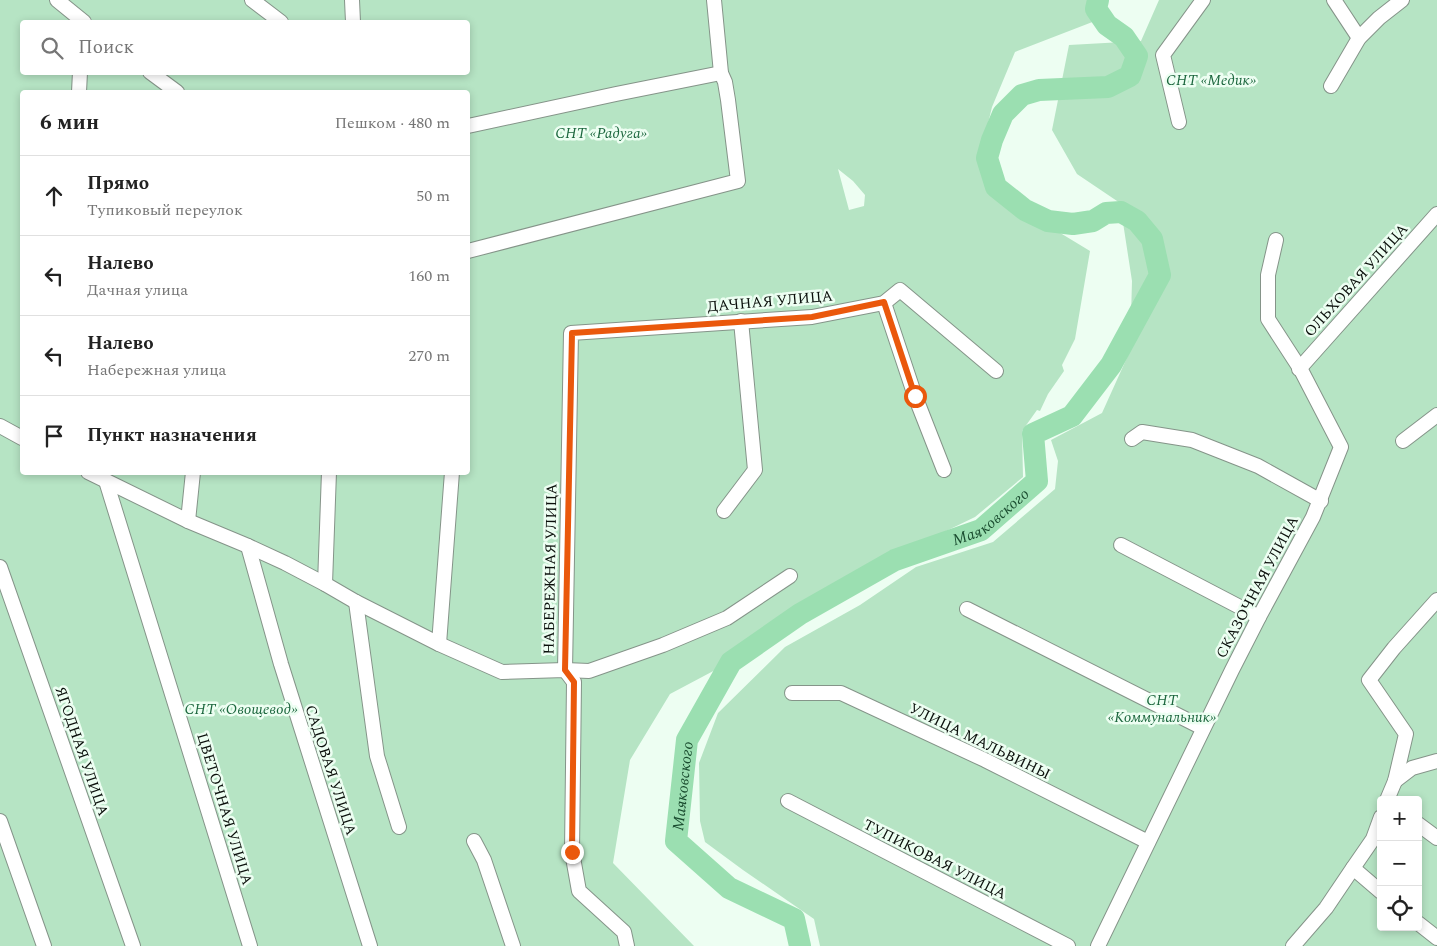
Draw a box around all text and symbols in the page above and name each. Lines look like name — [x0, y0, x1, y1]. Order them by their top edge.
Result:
search box — [20, 20, 470, 75]
text: Поиск — [78, 33, 134, 62]
icon: search — [38, 34, 66, 62]
park label: СНТ «Медик» — [1166, 69, 1257, 92]
text: 6 мин — [40, 107, 99, 139]
text: Пешком · 480 m — [335, 111, 450, 135]
park label: СНТ «Радуга» — [555, 122, 648, 145]
text: Прямо — [87, 169, 149, 198]
icon: ahead — [40, 182, 68, 210]
text: 50 m — [416, 184, 450, 208]
text: Тупиковый переулок — [87, 198, 243, 222]
street label: ОЛЬХОВАЯ УЛИЦА — [1299, 218, 1414, 342]
text: Налево — [87, 249, 154, 278]
icon: left — [40, 262, 68, 290]
text: 160 m — [408, 264, 450, 288]
text: Дачная улица — [87, 278, 188, 302]
street label: ДАЧНАЯ УЛИЦА — [706, 285, 834, 318]
text: Налево — [87, 329, 154, 358]
icon: left — [40, 342, 68, 370]
text: 270 m — [408, 344, 450, 368]
text: Набережная улица — [87, 358, 226, 382]
route start — [904, 385, 927, 408]
text: Пункт назначения — [87, 421, 257, 450]
icon: arrive — [40, 422, 68, 450]
water label: Маяковского — [949, 482, 1035, 552]
street label: НАБЕРЕЖНАЯ УЛИЦА — [538, 483, 563, 655]
street label: СКАЗОЧНАЯ УЛИЦА — [1210, 512, 1305, 663]
street label: ЯГОДНАЯ УЛИЦА — [49, 683, 115, 819]
park label: СНТ «Коммунальник» — [1108, 689, 1217, 729]
street label: УЛИЦА МАЛЬВИНЫ — [905, 697, 1054, 786]
park label: СНТ «Овощевод» — [185, 698, 298, 721]
street label: САДОВАЯ УЛИЦА — [299, 702, 362, 838]
street label: ЦВЕТОЧНАЯ УЛИЦА — [190, 730, 259, 888]
water label: Маяковского — [666, 740, 700, 832]
map controls — [1377, 796, 1422, 931]
button: + — [1377, 796, 1422, 841]
street label: ТУПИКОВАЯ УЛИЦА — [859, 813, 1010, 906]
route end — [561, 841, 584, 864]
button: − — [1377, 841, 1422, 886]
button: locate — [1377, 886, 1422, 931]

